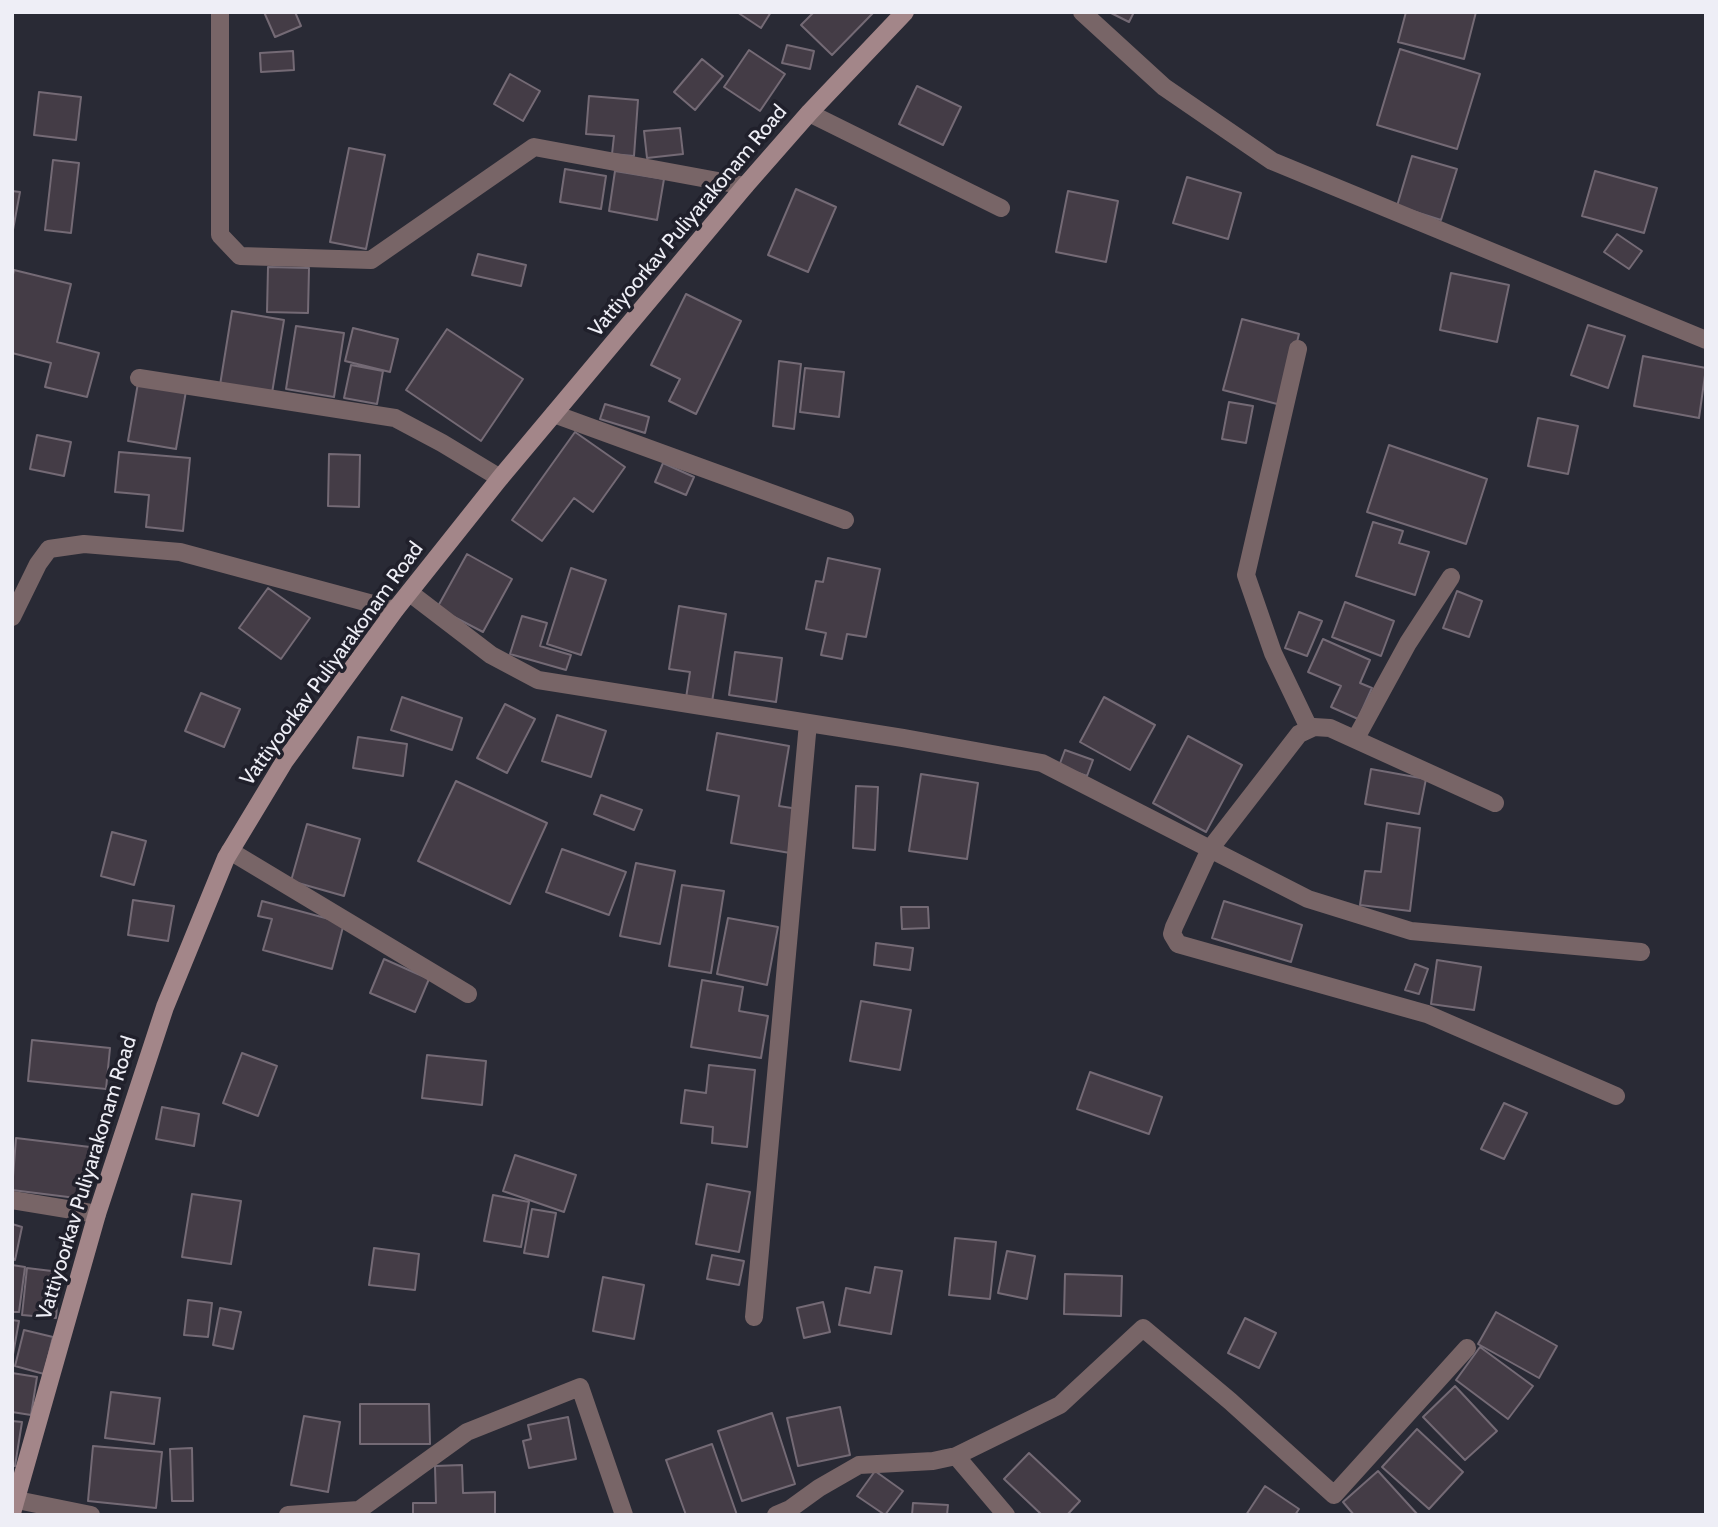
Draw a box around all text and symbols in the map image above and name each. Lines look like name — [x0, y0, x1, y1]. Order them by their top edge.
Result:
street label: Vattiyoorkav Puliyarakonam Road — [584, 100, 792, 342]
street label: Vattiyoorkav Puliyarakonam Road — [235, 537, 429, 791]
street label: Vattiyoorkav Puliyarakonam Road — [32, 1033, 142, 1323]

